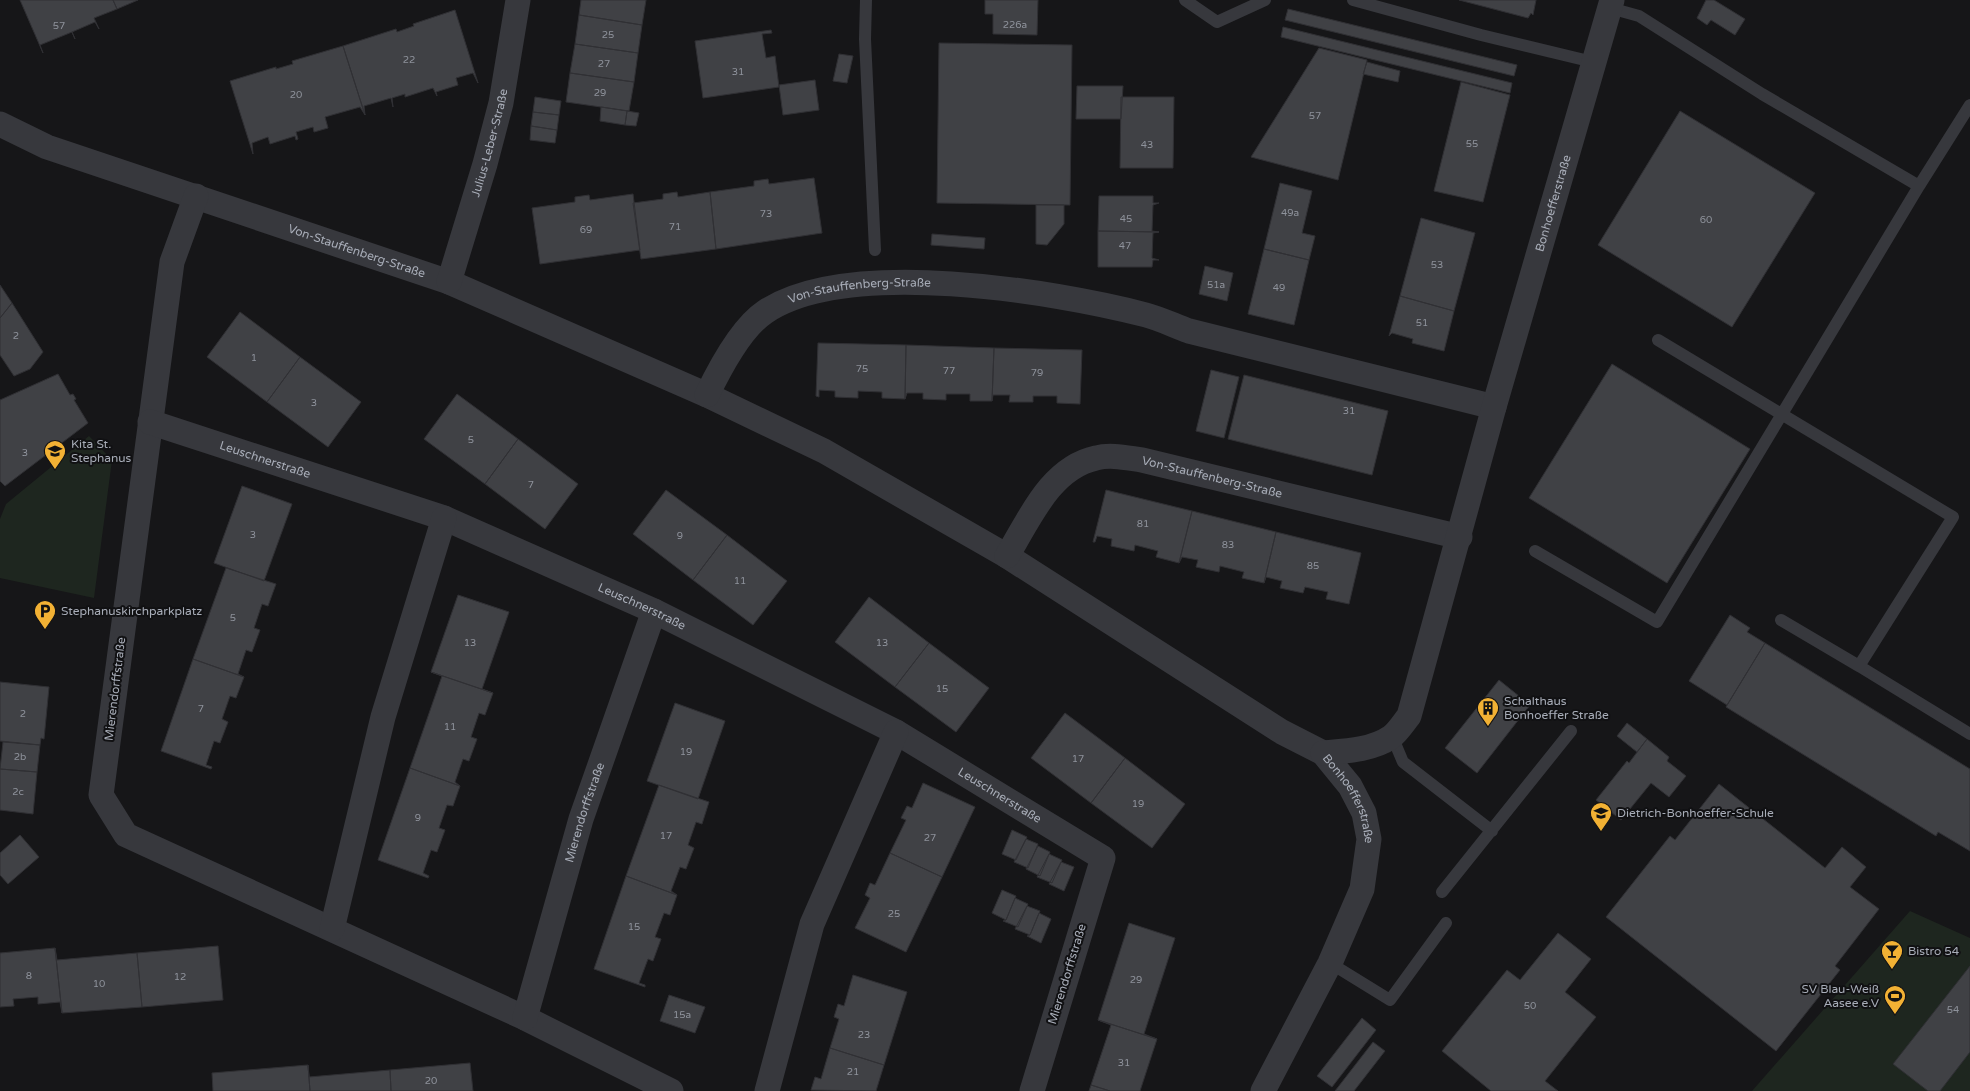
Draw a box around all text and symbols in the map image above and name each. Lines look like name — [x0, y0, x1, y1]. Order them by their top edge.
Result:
house number: 226a — [1003, 19, 1027, 31]
house number: 57 — [53, 20, 65, 32]
house number: 25 — [602, 29, 614, 41]
house number: 22 — [403, 54, 415, 66]
house number: 27 — [598, 58, 610, 70]
house number: 31 — [732, 66, 744, 78]
house number: 29 — [594, 87, 606, 99]
street label: Julius-Leber-Straße — [468, 88, 510, 199]
house number: 20 — [290, 89, 302, 101]
house number: 57 — [1309, 110, 1321, 122]
house number: 55 — [1466, 138, 1478, 150]
house number: 43 — [1141, 139, 1153, 151]
street label: Bonhoefferstraße — [1532, 153, 1574, 253]
house number: 49a — [1281, 207, 1299, 219]
house number: 73 — [760, 208, 772, 220]
house number: 45 — [1120, 213, 1132, 225]
house number: 60 — [1700, 214, 1712, 226]
street label: Von-Stauffenberg-Straße — [286, 221, 427, 281]
house number: 71 — [669, 221, 681, 233]
house number: 69 — [580, 224, 592, 236]
house number: 47 — [1119, 240, 1131, 252]
house number: 53 — [1431, 259, 1443, 271]
street label: Von-Stauffenberg-Straße — [786, 275, 931, 306]
house number: 51a — [1207, 279, 1225, 291]
house number: 49 — [1273, 282, 1285, 294]
house number: 51 — [1416, 317, 1428, 329]
house number: 2 — [13, 330, 19, 342]
house number: 1 — [251, 352, 257, 364]
house number: 75 — [856, 363, 868, 375]
house number: 77 — [943, 365, 955, 377]
house number: 79 — [1031, 367, 1043, 379]
house number: 3 — [311, 397, 317, 409]
house number: 31 — [1343, 405, 1355, 417]
house number: 5 — [468, 434, 474, 446]
place label: Kita St. Stephanus — [71, 437, 132, 465]
street label: Leuschnerstraße — [218, 438, 313, 481]
school or university icon: Kita St. Stephanus — [43, 439, 67, 470]
house number: 3 — [22, 447, 28, 459]
street label: Von-Stauffenberg-Straße — [1140, 453, 1284, 501]
house number: 7 — [528, 479, 534, 491]
house number: 81 — [1137, 518, 1149, 530]
house number: 3 — [250, 529, 256, 541]
house number: 9 — [677, 530, 683, 542]
house number: 83 — [1222, 539, 1234, 551]
house number: 85 — [1307, 560, 1319, 572]
house number: 11 — [734, 575, 746, 587]
street label: Leuschnerstraße — [596, 580, 688, 633]
parking icon: Stephanuskirchparkplatz — [33, 599, 57, 630]
place label: Stephanuskirchparkplatz — [61, 604, 202, 618]
house number: 5 — [230, 612, 236, 624]
street label: Mierendorffstraße — [102, 636, 128, 742]
house number: 13 — [464, 637, 476, 649]
house number: 13 — [876, 637, 888, 649]
house number: 15 — [936, 683, 948, 695]
place label: Schalthaus Bonhoeffer Straße — [1504, 694, 1609, 722]
building icon: Schalthaus Bonhoeffer Straße — [1476, 696, 1500, 727]
house number: 7 — [198, 703, 204, 715]
house number: 2 — [20, 708, 26, 720]
house number: 11 — [444, 721, 456, 733]
house number: 19 — [680, 746, 692, 758]
house number: 2b — [14, 751, 26, 763]
street label: Bonhoefferstraße — [1320, 751, 1376, 844]
house number: 17 — [1072, 753, 1084, 765]
street label: Mierendorffstraße — [562, 760, 607, 864]
street label: Leuschnerstraße — [956, 764, 1044, 826]
house number: 2c — [12, 786, 24, 798]
house number: 19 — [1132, 798, 1144, 810]
school or university icon: Dietrich-Bonhoeffer-Schule — [1589, 801, 1613, 832]
place label: Dietrich-Bonhoeffer-Schule — [1617, 806, 1774, 820]
house number: 9 — [415, 812, 421, 824]
house number: 17 — [660, 830, 672, 842]
house number: 27 — [924, 832, 936, 844]
house number: 25 — [888, 908, 900, 920]
house number: 15 — [628, 921, 640, 933]
street label: Mierendorffstraße — [1045, 922, 1089, 1026]
bar icon: Bistro 54 — [1880, 939, 1904, 970]
place label: Bistro 54 — [1908, 944, 1960, 958]
house number: 8 — [26, 970, 32, 982]
house number: 12 — [174, 971, 186, 983]
house number: 29 — [1130, 974, 1142, 986]
house number: 10 — [93, 978, 105, 990]
place label: SV Blau-Weiß Aasee e.V — [1801, 982, 1880, 1010]
sports icon: SV Blau-Weiß Aasee e.V — [1883, 984, 1907, 1015]
house number: 50 — [1524, 1000, 1536, 1012]
house number: 54 — [1947, 1004, 1959, 1016]
house number: 15a — [673, 1009, 691, 1021]
house number: 23 — [858, 1029, 870, 1041]
house number: 31 — [1118, 1057, 1130, 1069]
house number: 21 — [847, 1066, 859, 1078]
house number: 20 — [425, 1075, 437, 1087]

